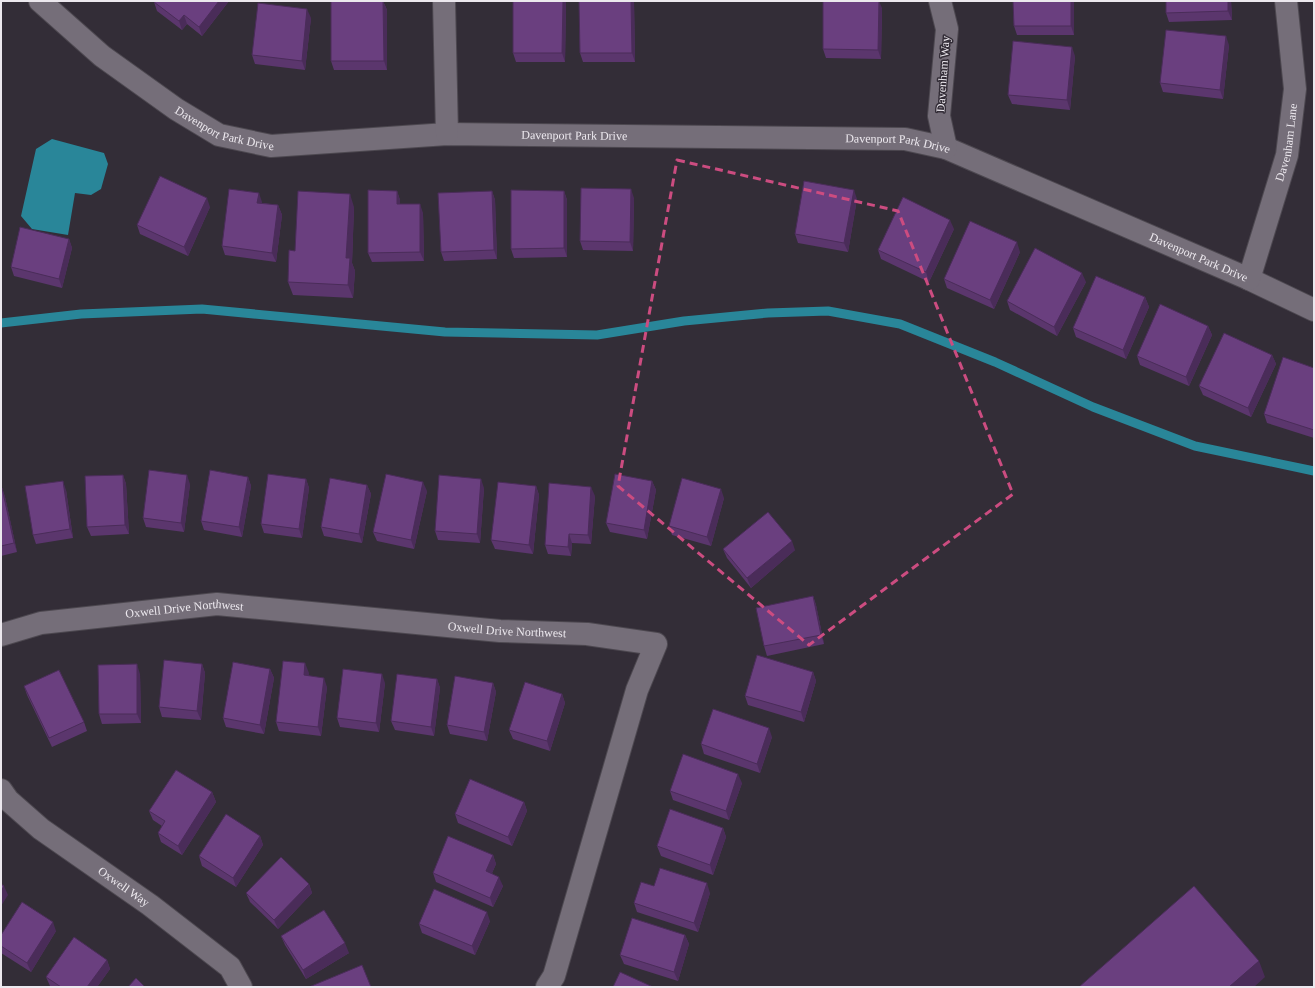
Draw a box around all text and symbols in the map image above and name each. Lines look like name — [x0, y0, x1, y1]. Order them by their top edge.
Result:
street label: Davenham Way — [933, 35, 953, 113]
street label: Davenport Park Drive — [172, 103, 274, 153]
street label: Davenham Lane — [1272, 103, 1300, 183]
street label: Davenport Park Drive — [521, 128, 627, 143]
street label: Davenport Park Drive — [845, 131, 953, 156]
street label: Davenport Park Drive — [1147, 230, 1250, 285]
street label: Oxwell Drive Northwest — [125, 597, 245, 621]
street label: Oxwell Drive Northwest — [447, 619, 567, 640]
street label: Oxwell Way — [95, 864, 152, 910]

